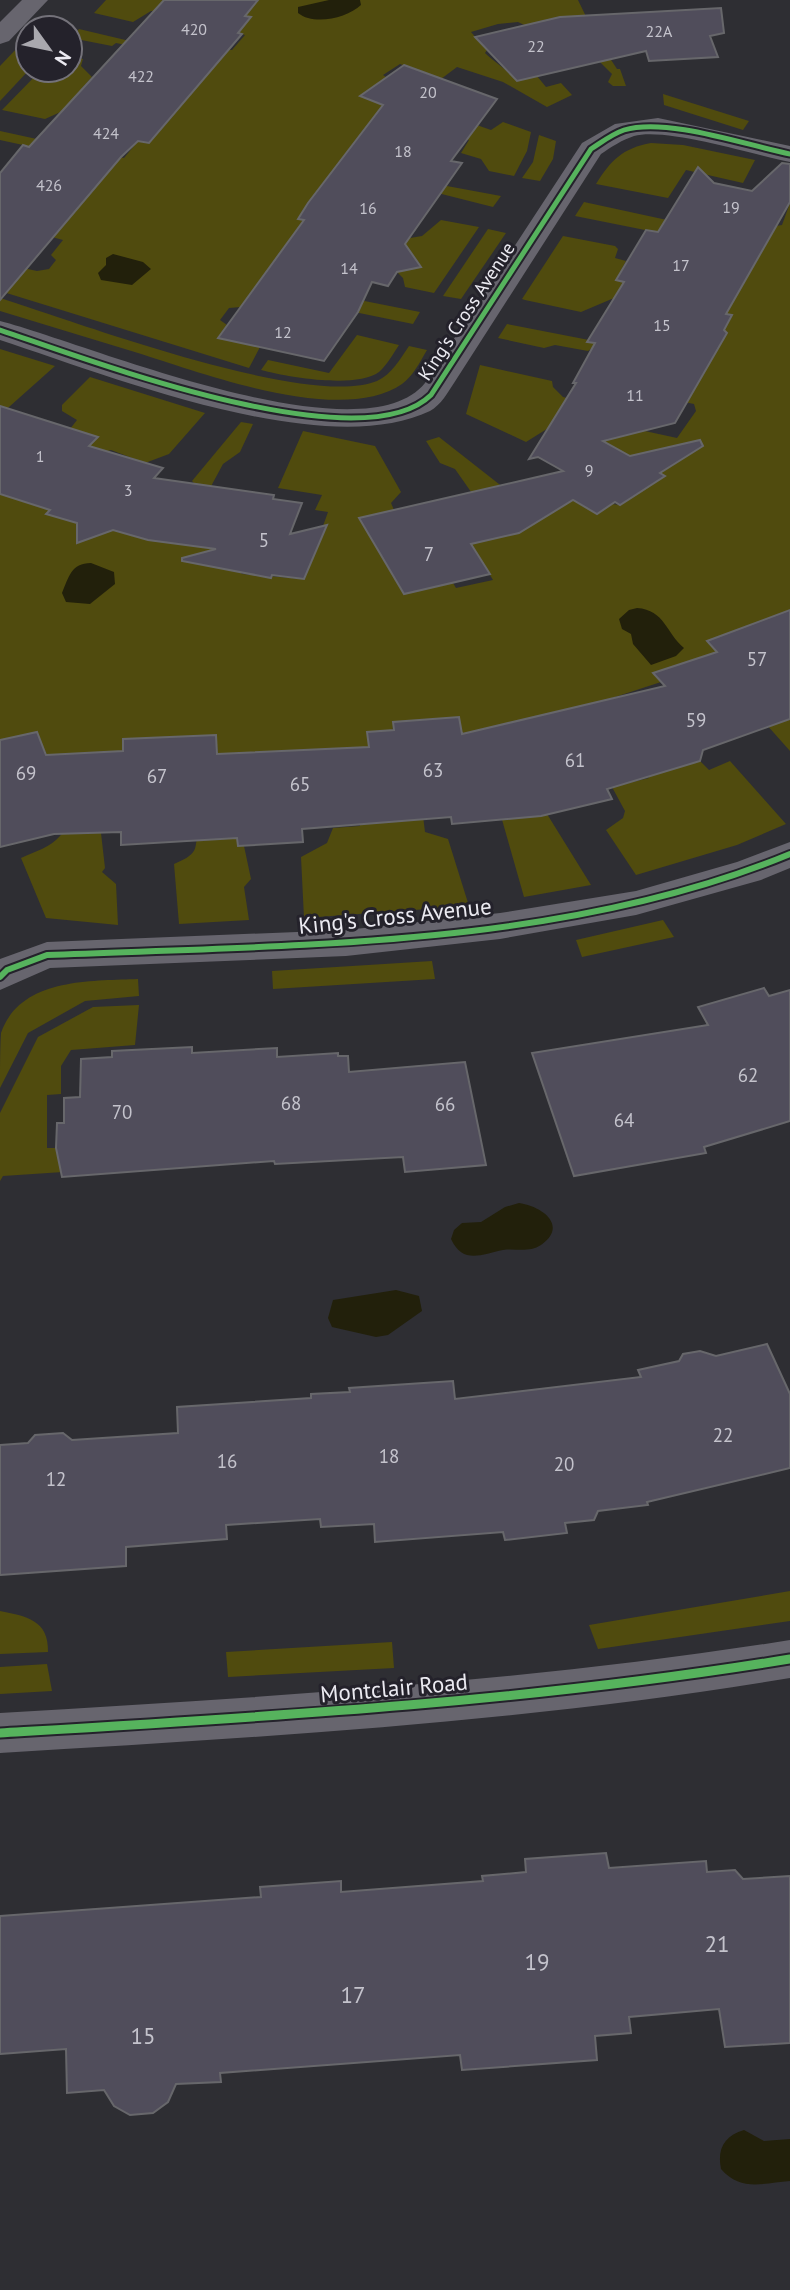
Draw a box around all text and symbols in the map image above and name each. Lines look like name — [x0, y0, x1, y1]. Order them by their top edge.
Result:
north arrow — [14, 14, 84, 84]
house number: 420 — [181, 19, 207, 39]
house number: 22A — [646, 21, 673, 41]
house number: 22 — [527, 36, 545, 56]
text: N — [50, 46, 77, 70]
house number: 422 — [128, 66, 154, 86]
house number: 20 — [419, 82, 437, 102]
house number: 424 — [93, 123, 119, 143]
house number: 18 — [394, 141, 412, 161]
house number: 426 — [36, 175, 62, 195]
house number: 19 — [722, 197, 740, 217]
house number: 16 — [359, 198, 377, 218]
street label: King's Cross Avenue — [412, 237, 520, 385]
house number: 17 — [672, 255, 690, 275]
house number: 14 — [340, 258, 358, 278]
house number: 15 — [653, 315, 671, 335]
house number: 12 — [274, 322, 292, 342]
house number: 11 — [626, 385, 644, 405]
house number: 1 — [36, 446, 44, 466]
house number: 9 — [585, 460, 593, 480]
house number: 3 — [124, 480, 132, 500]
house number: 5 — [259, 528, 269, 552]
house number: 7 — [424, 542, 434, 566]
house number: 57 — [747, 647, 767, 671]
house number: 59 — [686, 708, 706, 732]
house number: 61 — [565, 748, 585, 772]
house number: 63 — [423, 758, 443, 782]
house number: 69 — [16, 761, 36, 785]
house number: 67 — [147, 764, 167, 788]
house number: 65 — [290, 772, 310, 796]
street label: King's Cross Avenue — [297, 891, 493, 940]
house number: 62 — [738, 1063, 758, 1087]
house number: 68 — [281, 1091, 301, 1115]
house number: 66 — [435, 1092, 455, 1116]
house number: 70 — [112, 1100, 132, 1124]
house number: 64 — [614, 1108, 634, 1132]
house number: 22 — [713, 1423, 733, 1447]
house number: 18 — [379, 1444, 399, 1468]
house number: 16 — [217, 1449, 237, 1473]
house number: 20 — [554, 1452, 574, 1476]
house number: 12 — [46, 1467, 66, 1491]
street label: Montclair Road — [319, 1667, 469, 1708]
house number: 21 — [704, 1929, 730, 1958]
house number: 19 — [524, 1947, 550, 1976]
house number: 17 — [340, 1980, 366, 2009]
house number: 15 — [130, 2021, 156, 2050]

